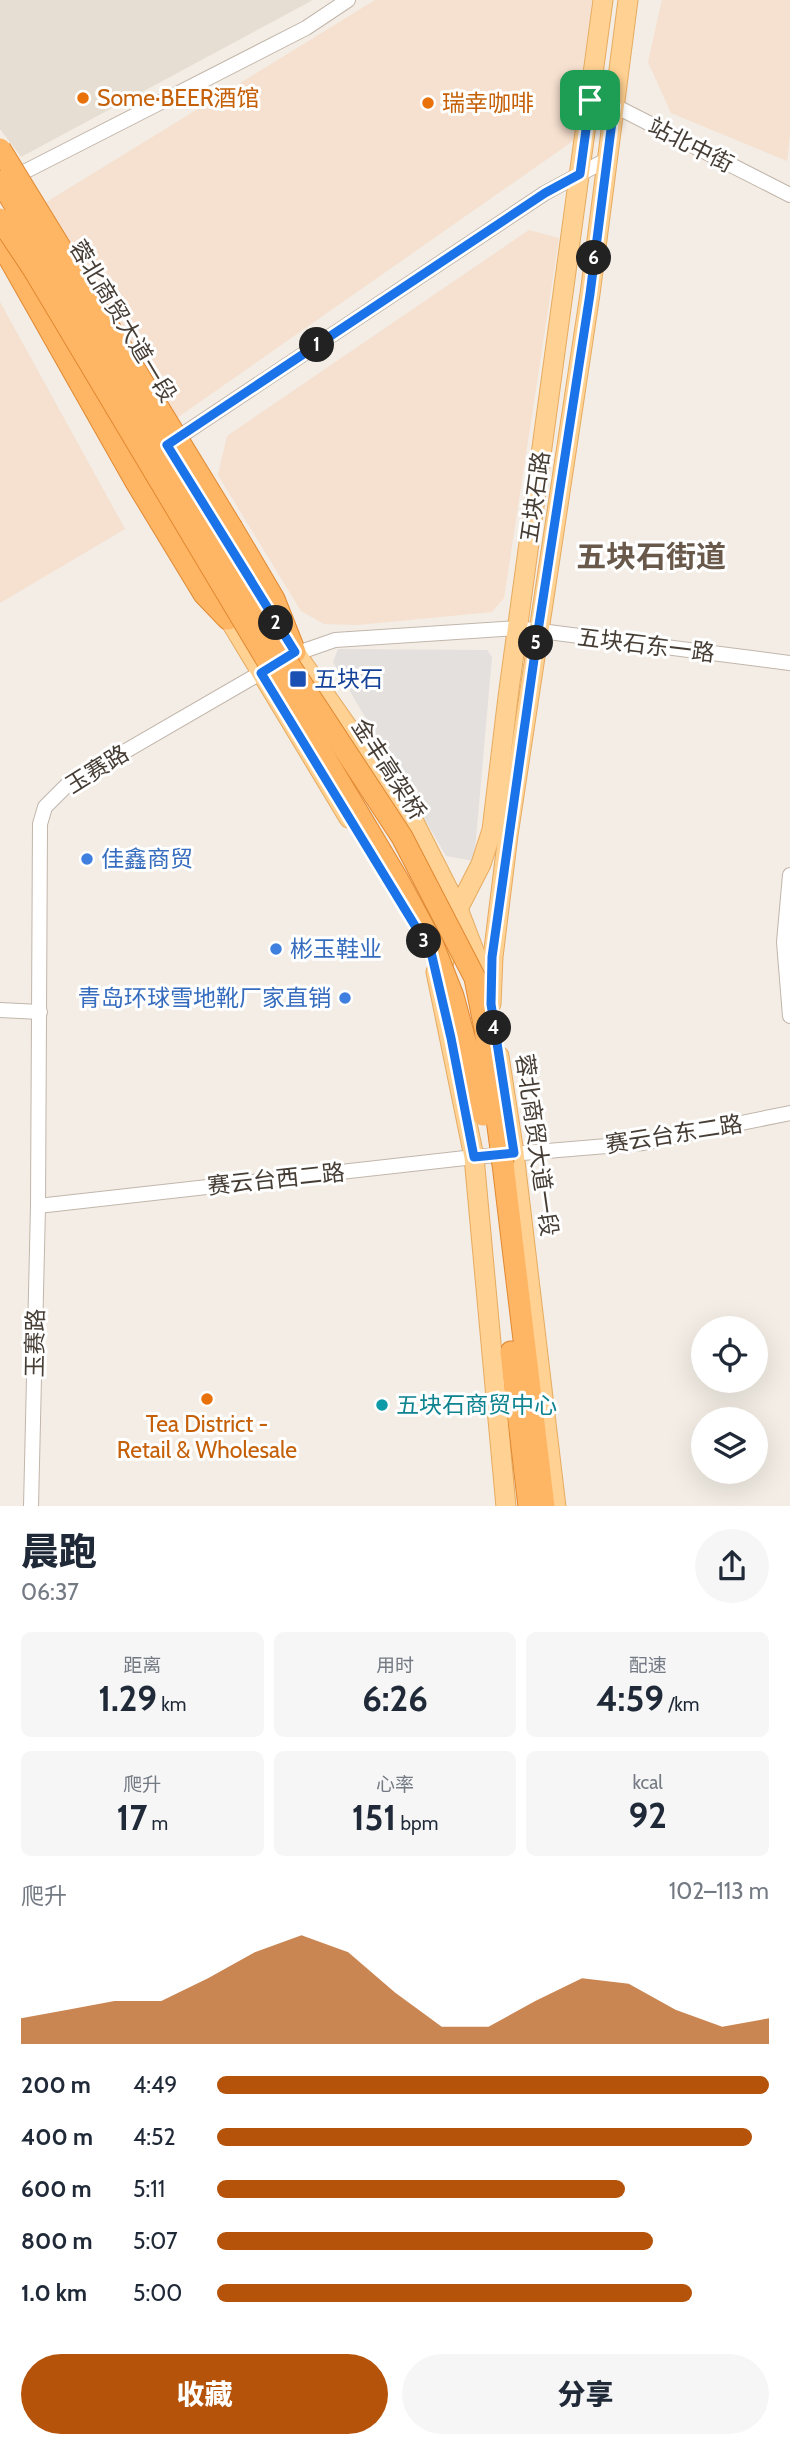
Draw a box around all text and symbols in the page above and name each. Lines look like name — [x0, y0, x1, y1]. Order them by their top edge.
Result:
pin — [560, 70, 620, 130]
icon: arrive — [571, 81, 609, 119]
place label: Some·BEER酒馆 — [97, 84, 260, 112]
place label: 瑞幸咖啡 — [442, 89, 534, 117]
marker: Some·BEER酒馆 — [75, 90, 91, 106]
marker: 瑞幸咖啡 — [420, 95, 436, 111]
street label: 站北中街 — [644, 112, 738, 178]
street label: 蓉北商贸大道一段 — [64, 235, 182, 407]
pin: 6 — [576, 240, 612, 276]
text: 6 — [588, 246, 599, 269]
pin: 1 — [300, 328, 334, 362]
text: 1 — [313, 333, 320, 356]
street label: 五块石路 — [515, 449, 555, 545]
district label: 五块石街道 — [576, 538, 726, 575]
pin: 2 — [258, 606, 294, 640]
text: 2 — [270, 611, 281, 634]
street label: 五块石东一路 — [576, 623, 716, 667]
pin: 5 — [518, 626, 554, 660]
text: 5 — [530, 631, 541, 654]
place label: 五块石 — [314, 665, 383, 693]
marker: 五块石 — [288, 669, 308, 689]
street label: 金丰高架桥 — [346, 713, 432, 825]
street label: 玉赛路 — [60, 739, 134, 799]
place label: 佳鑫商贸 — [101, 845, 193, 873]
marker: 佳鑫商贸 — [79, 851, 95, 867]
pin: 3 — [406, 923, 442, 958]
text: 3 — [418, 929, 429, 952]
place label: 彬玉鞋业 — [290, 935, 382, 963]
marker: 彬玉鞋业 — [268, 941, 284, 957]
place label: 青岛环球雪地靴厂家直销 — [78, 984, 331, 1012]
marker: 青岛环球雪地靴厂家直销 — [337, 990, 353, 1006]
pin: 4 — [476, 1010, 512, 1046]
text: 4 — [488, 1016, 499, 1039]
street label: 蓉北商贸大道一段 — [510, 1052, 564, 1238]
street label: 赛云台东二路 — [604, 1109, 744, 1159]
street label: 赛云台西二路 — [206, 1158, 346, 1200]
street label: 玉赛路 — [20, 1308, 50, 1378]
map controls — [691, 1316, 768, 1484]
button: locate — [691, 1316, 768, 1393]
marker: Tea District - Retail & Wholesale — [199, 1391, 215, 1407]
place label: 五块石商贸中心 — [396, 1391, 557, 1419]
marker: 五块石商贸中心 — [374, 1397, 390, 1413]
button: layers — [691, 1407, 768, 1484]
place label: Tea District - Retail & Wholesale — [117, 1410, 297, 1464]
text: 晨跑 — [21, 1528, 97, 1575]
button: share — [695, 1529, 769, 1603]
text: 06:37 — [21, 1578, 79, 1606]
text: 距离 — [123, 1654, 161, 1677]
text: 用时 — [376, 1654, 414, 1677]
text: 配速 — [629, 1654, 667, 1677]
text: 1.29 — [98, 1677, 157, 1720]
text: 6:26 — [362, 1677, 428, 1720]
text: 4:59 — [596, 1677, 664, 1720]
text: km — [157, 1693, 186, 1716]
text: /km — [664, 1693, 699, 1716]
text: kcal — [633, 1771, 663, 1794]
text: 爬升 — [123, 1773, 161, 1796]
text: 心率 — [376, 1773, 414, 1796]
text: 92 — [629, 1794, 667, 1837]
text: 17 — [116, 1796, 147, 1839]
text: 151 — [352, 1796, 396, 1839]
text: m — [147, 1812, 168, 1835]
text: bpm — [396, 1812, 438, 1835]
text: 102–113 m — [669, 1877, 769, 1905]
text: 爬升 — [21, 1882, 67, 1910]
text: 200 m — [21, 2071, 91, 2099]
text: 4:49 — [133, 2071, 177, 2099]
text: 400 m — [21, 2123, 93, 2151]
text: 4:52 — [133, 2123, 176, 2151]
text: 600 m — [21, 2175, 92, 2203]
text: 5:11 — [133, 2175, 165, 2203]
text: 800 m — [21, 2227, 93, 2255]
text: 5:07 — [133, 2227, 178, 2255]
text: 1.0 km — [21, 2279, 87, 2307]
text: 5:00 — [133, 2279, 182, 2307]
button: 收藏 — [21, 2354, 388, 2434]
button: 分享 — [402, 2354, 769, 2434]

